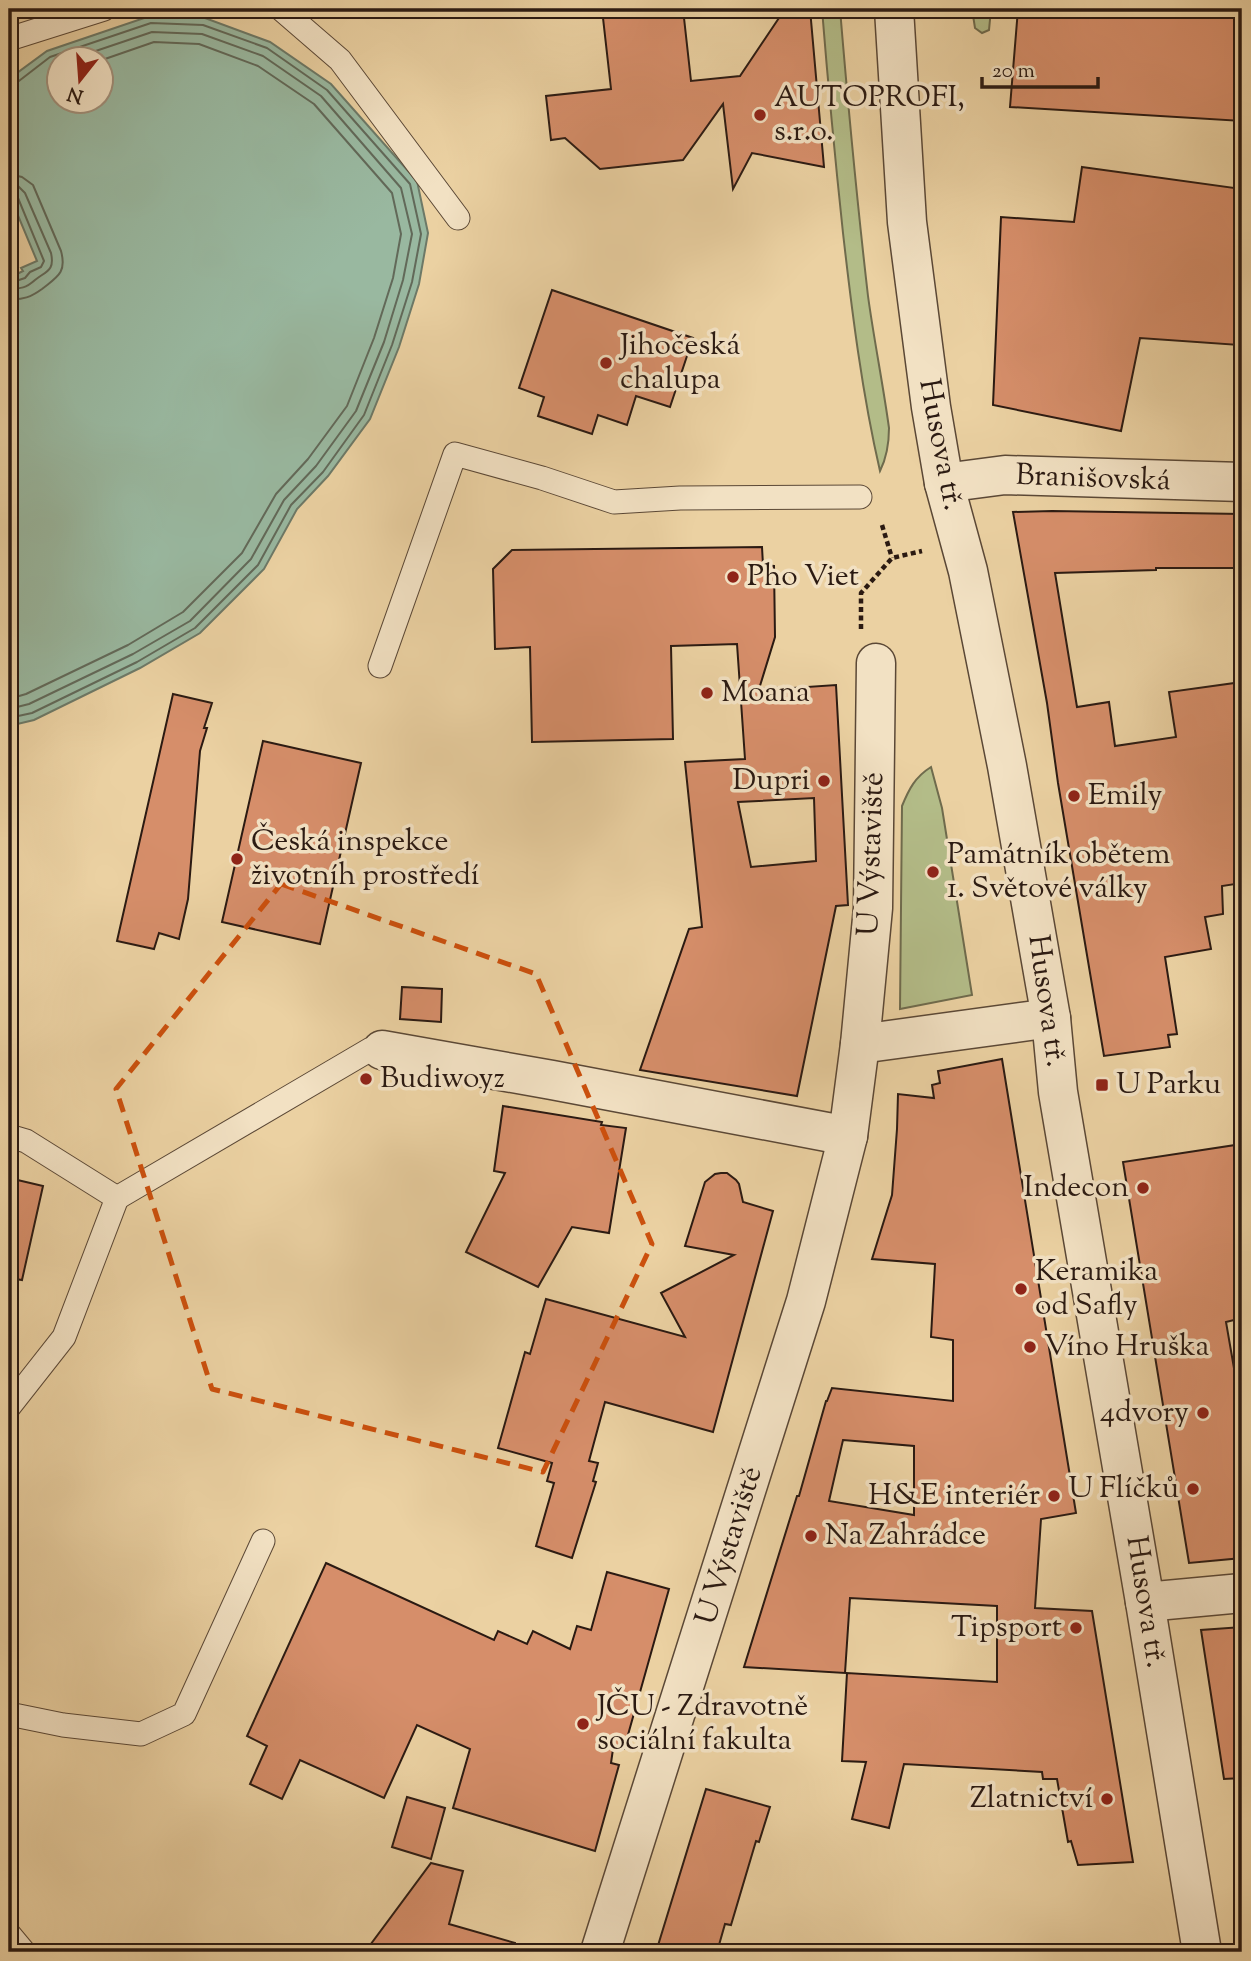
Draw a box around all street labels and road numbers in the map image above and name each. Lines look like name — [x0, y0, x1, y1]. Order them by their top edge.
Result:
street label: Husova tř. — [906, 376, 974, 514]
street label: Branišovská — [1015, 455, 1171, 503]
street label: U Výstaviště — [848, 771, 896, 937]
street label: Husova tř. — [1015, 932, 1077, 1070]
street label: U Výstaviště — [685, 1461, 775, 1631]
street label: Husova tř. — [1113, 1533, 1177, 1671]

